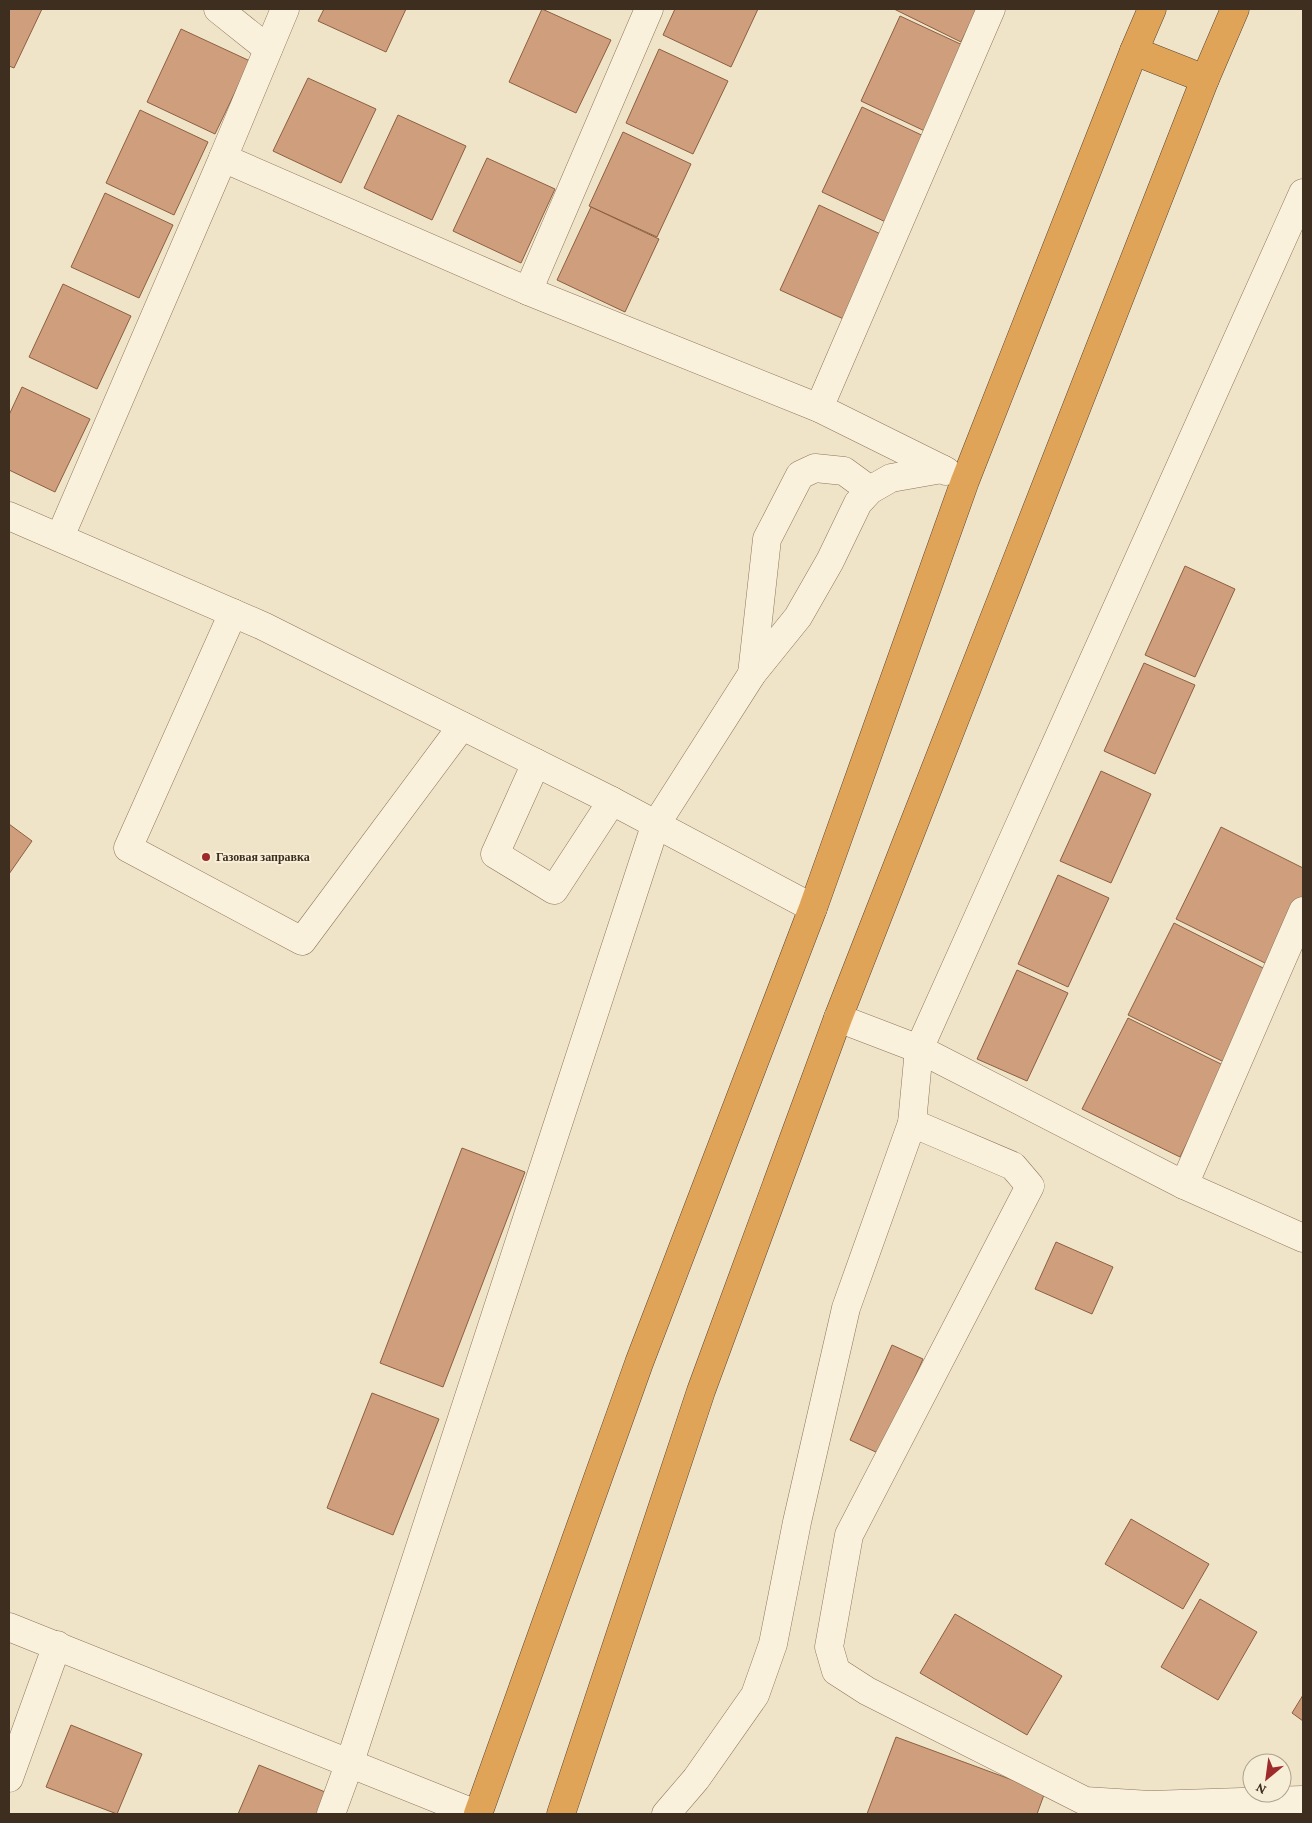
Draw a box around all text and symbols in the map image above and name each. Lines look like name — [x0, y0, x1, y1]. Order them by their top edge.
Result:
place label: Газовая заправка — [216, 850, 310, 864]
marker: Газовая заправка — [200, 851, 212, 863]
north arrow — [1242, 1753, 1292, 1803]
text: N — [1252, 1780, 1269, 1799]

